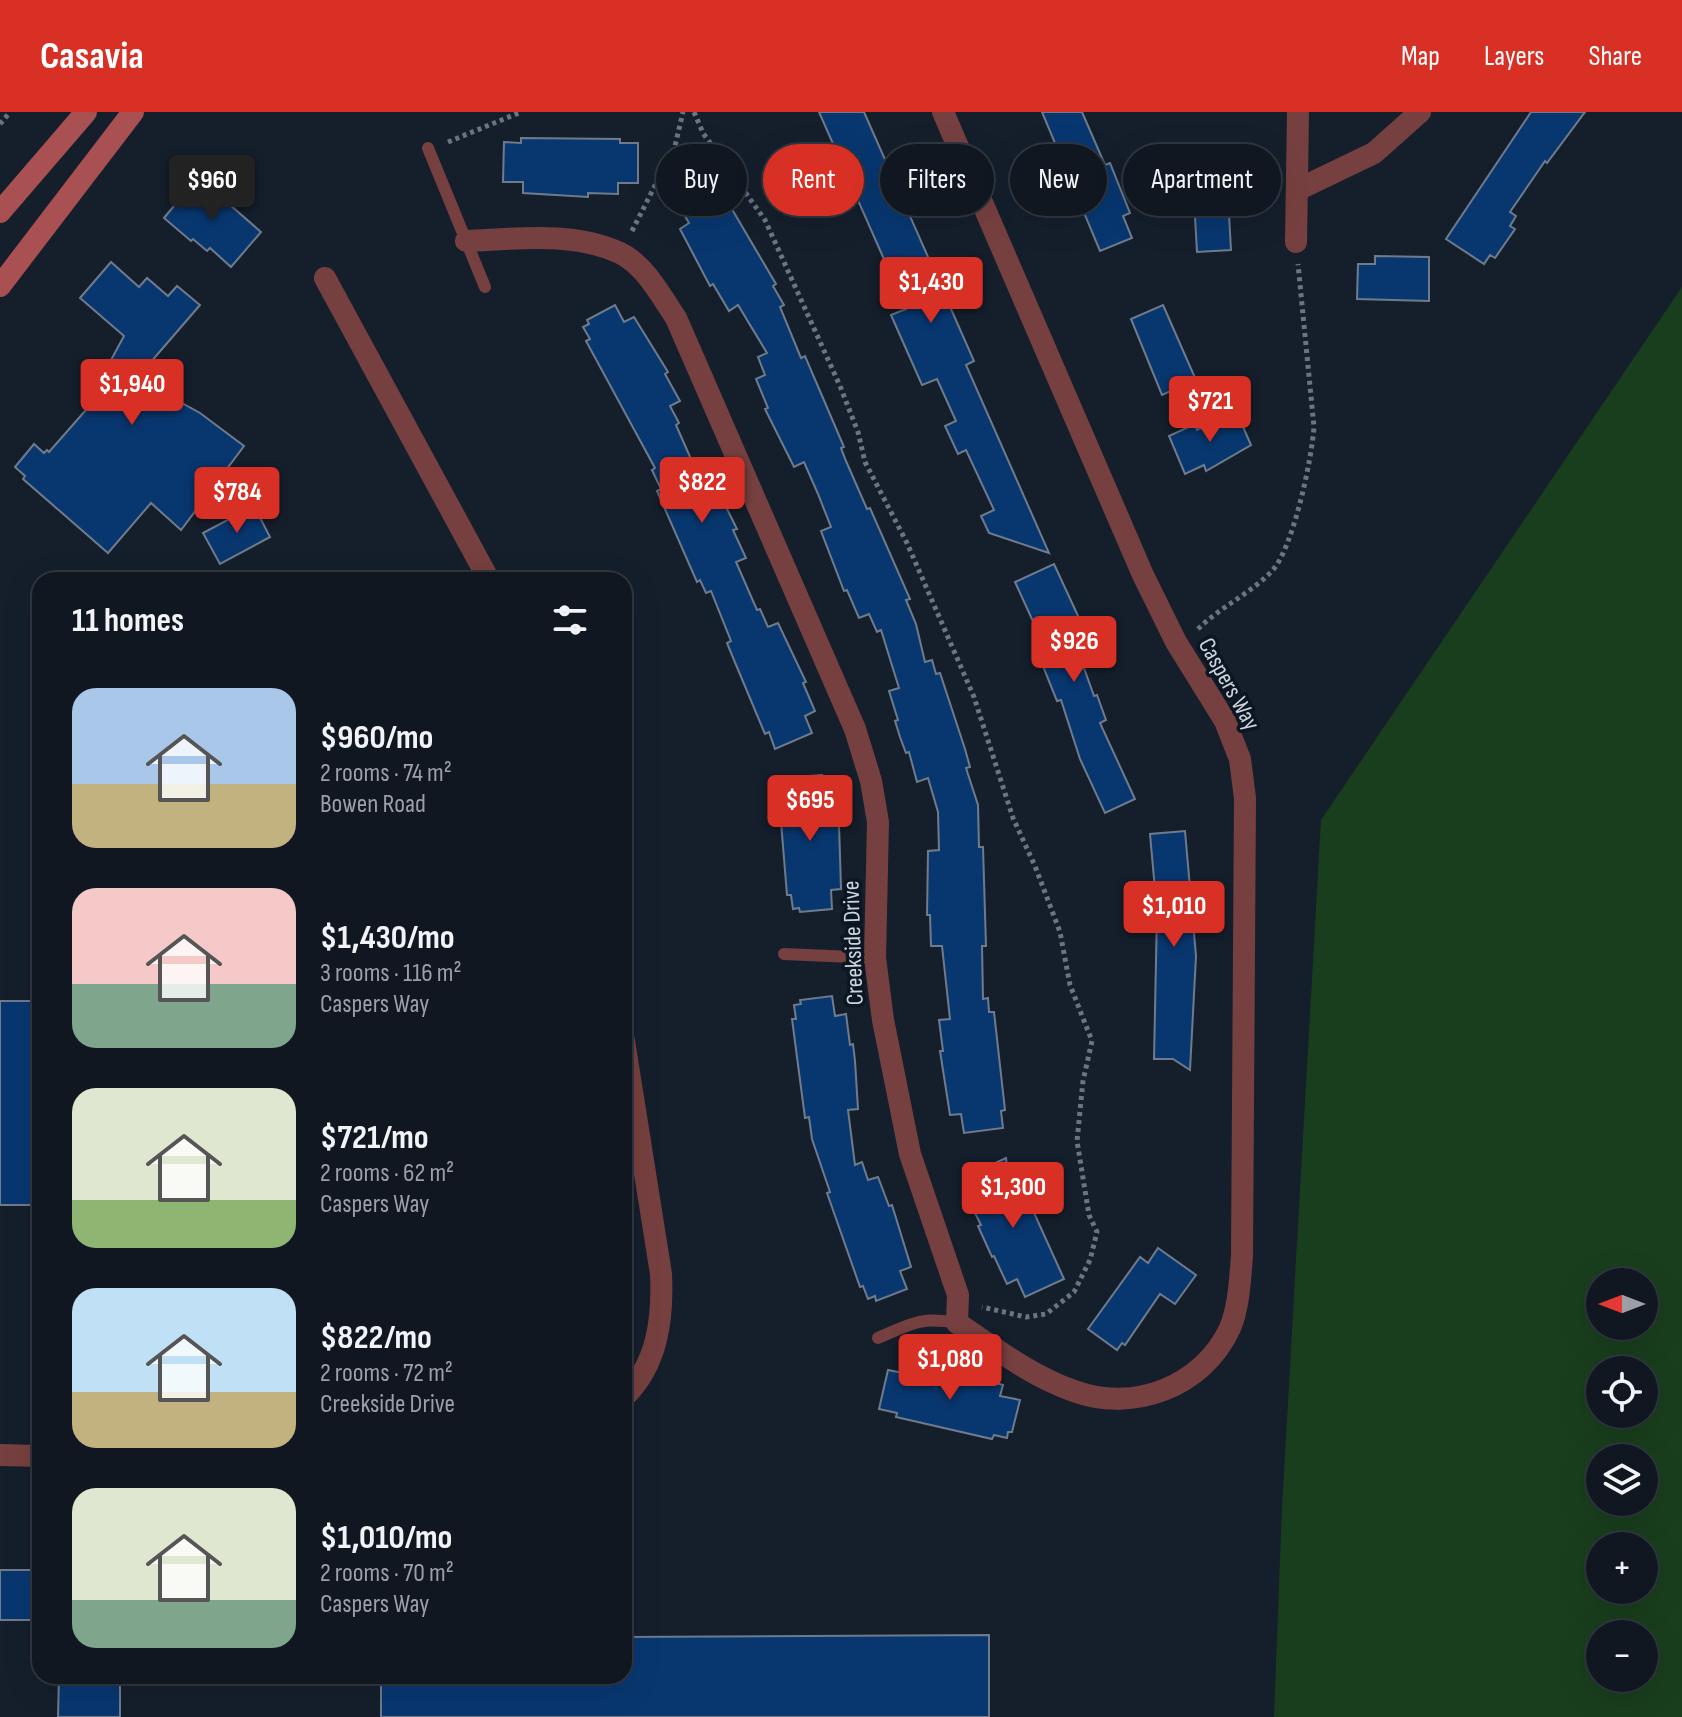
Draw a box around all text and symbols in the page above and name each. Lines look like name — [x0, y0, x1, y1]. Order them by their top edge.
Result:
text: Casavia — [40, 34, 144, 79]
text: Map — [1401, 40, 1440, 73]
text: Layers — [1484, 40, 1544, 73]
text: Share — [1588, 40, 1642, 73]
chip: Buy — [656, 144, 747, 216]
chip: Rent — [763, 144, 864, 216]
chip: Filters — [880, 144, 994, 216]
chip: New — [1010, 144, 1107, 216]
chip: Apartment — [1123, 144, 1281, 216]
pin: $960 — [165, 155, 259, 223]
text: $960 — [187, 165, 237, 196]
pin: $1,430 — [866, 257, 996, 325]
text: $1,430 — [898, 267, 964, 298]
pin: $1,940 — [67, 359, 197, 427]
text: $1,940 — [99, 369, 165, 400]
pin: $721 — [1163, 376, 1257, 444]
text: $721 — [1187, 386, 1233, 417]
pin: $822 — [655, 457, 749, 525]
pin: $784 — [190, 467, 284, 535]
text: $822 — [678, 467, 726, 498]
text: $784 — [212, 477, 262, 508]
icon: filters — [548, 598, 592, 642]
text: 11 homes — [72, 600, 184, 641]
pin: $926 — [1027, 616, 1121, 684]
text: $926 — [1049, 626, 1099, 657]
street label: Caspers Way — [1192, 633, 1266, 735]
text: $960/mo — [320, 717, 433, 758]
icon: home — [136, 720, 232, 816]
text: 2 rooms · 74 m² — [320, 758, 452, 789]
pin: $695 — [763, 775, 857, 843]
text: $695 — [785, 785, 835, 816]
text: Bowen Road — [320, 789, 426, 820]
street label: Creekside Drive — [836, 880, 870, 1006]
pin: $1,010 — [1109, 881, 1239, 949]
text: $1,010 — [1142, 891, 1206, 922]
text: $1,430/mo — [320, 917, 455, 958]
icon: home — [136, 920, 232, 1016]
text: 3 rooms · 116 m² — [320, 958, 462, 989]
text: Caspers Way — [320, 989, 429, 1020]
text: $721/mo — [320, 1117, 429, 1158]
icon: home — [136, 1120, 232, 1216]
text: 2 rooms · 62 m² — [320, 1158, 454, 1189]
pin: $1,300 — [948, 1162, 1078, 1230]
text: $1,300 — [980, 1172, 1046, 1203]
text: Caspers Way — [320, 1189, 429, 1220]
north arrow — [1586, 1268, 1658, 1340]
map controls — [1586, 1268, 1658, 1692]
text: $822/mo — [320, 1317, 432, 1358]
icon: home — [136, 1320, 232, 1416]
pin: $1,080 — [885, 1334, 1015, 1402]
text: $1,080 — [917, 1344, 983, 1375]
button: locate — [1586, 1356, 1658, 1428]
text: 2 rooms · 72 m² — [320, 1358, 453, 1389]
text: Creekside Drive — [320, 1389, 455, 1420]
button: layers — [1586, 1444, 1658, 1516]
text: $1,010/mo — [320, 1517, 452, 1558]
icon: home — [136, 1520, 232, 1616]
button: + — [1586, 1532, 1658, 1604]
text: 2 rooms · 70 m² — [320, 1558, 454, 1589]
text: Caspers Way — [320, 1589, 429, 1620]
button: − — [1586, 1620, 1658, 1692]

